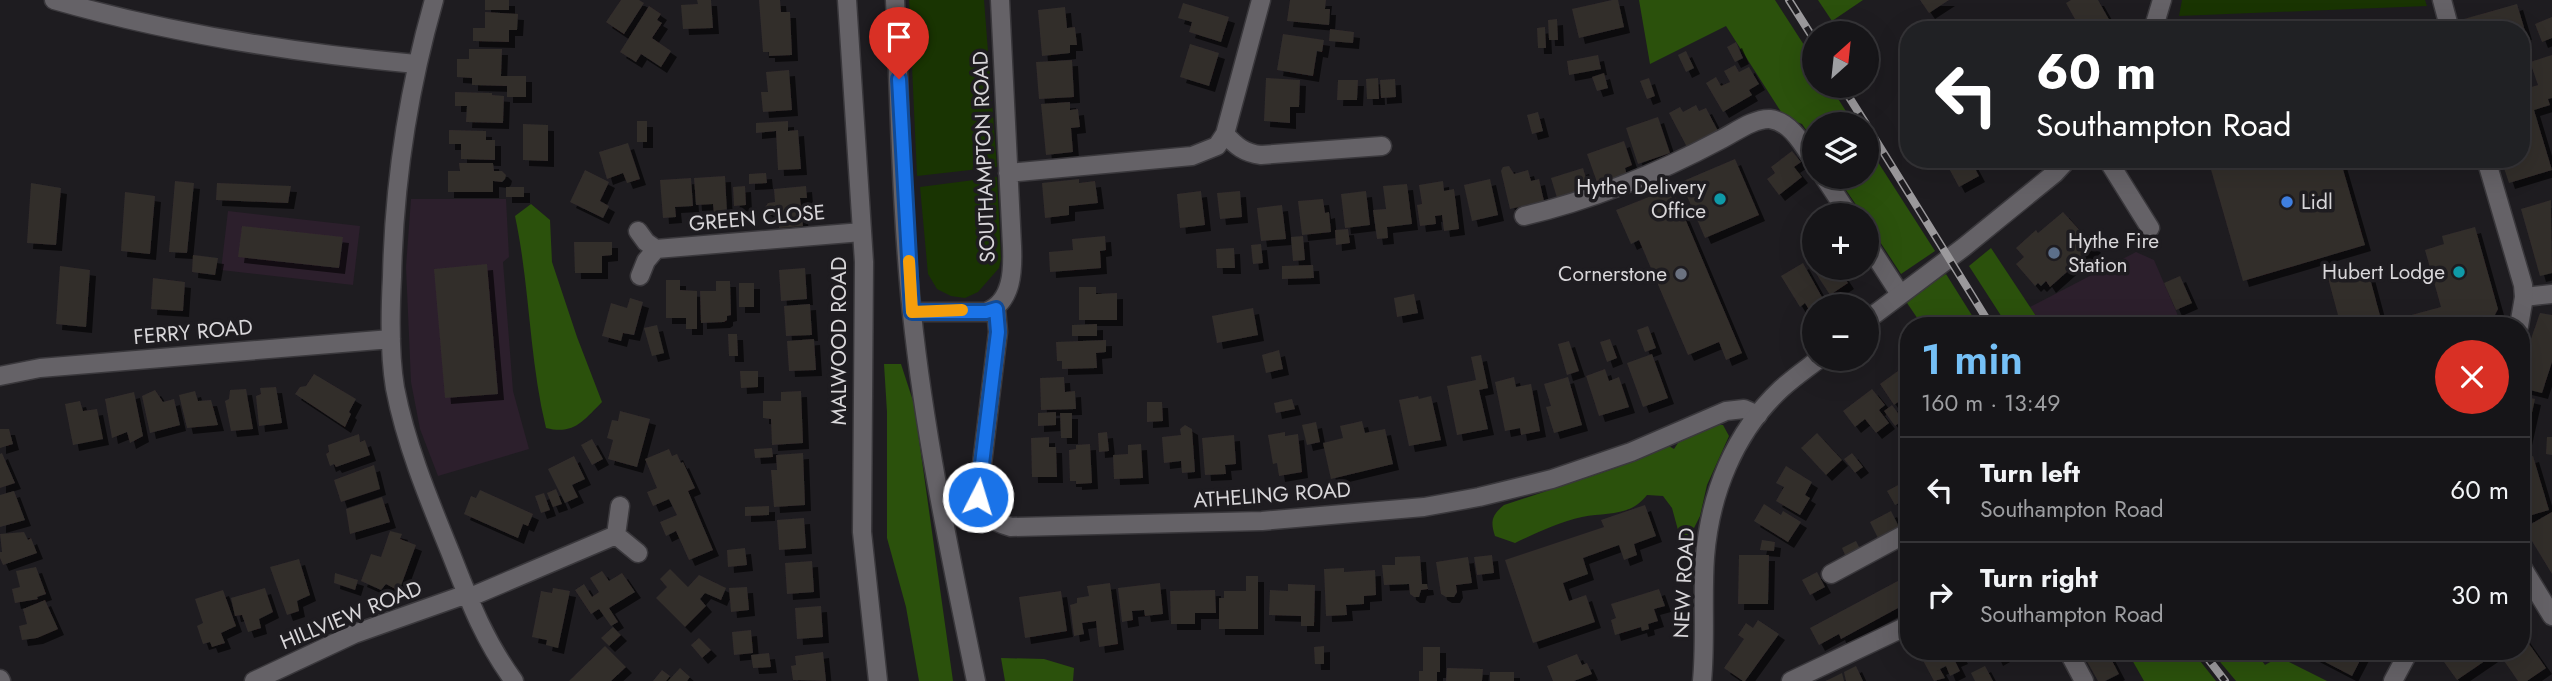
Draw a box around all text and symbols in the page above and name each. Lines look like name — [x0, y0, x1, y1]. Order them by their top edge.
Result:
pin — [869, 7, 929, 79]
icon: arrive — [880, 18, 918, 56]
north arrow — [1802, 21, 1880, 98]
map controls — [1802, 21, 1879, 371]
text: 60 m — [2036, 37, 2156, 107]
icon: left — [1921, 49, 2012, 140]
street label: SOUTHAMPTON ROAD — [965, 51, 1003, 263]
text: Southampton Road — [2036, 102, 2291, 148]
button: layers — [1802, 112, 1879, 189]
place label: Hythe Delivery Office — [1576, 172, 1707, 226]
place label: Lidl — [2301, 187, 2333, 217]
marker: Hythe Delivery Office — [1712, 191, 1728, 207]
marker: Lidl — [2279, 194, 2295, 210]
street label: GREEN CLOSE — [688, 197, 826, 239]
button: + — [1802, 203, 1879, 280]
place label: Hythe Fire Station — [2068, 226, 2159, 280]
marker: Hythe Fire Station — [2046, 245, 2062, 261]
street label: MALWOOD ROAD — [824, 257, 854, 425]
place label: Hubert Lodge — [2322, 257, 2445, 287]
place label: Cornerstone — [1558, 259, 1667, 289]
marker: Hubert Lodge — [2451, 264, 2467, 280]
marker: Cornerstone — [1673, 266, 1689, 282]
button: − — [1802, 294, 1879, 371]
street label: FERRY ROAD — [132, 312, 254, 352]
text: 1 min — [1921, 329, 2023, 390]
button: close — [2435, 340, 2509, 414]
text: 160 m · 13:49 — [1921, 386, 2060, 420]
text: Turn left — [1980, 454, 2080, 492]
position arrow — [941, 460, 1015, 534]
icon: left — [1921, 471, 1959, 509]
text: 60 m — [2450, 471, 2509, 509]
street label: ATHELING ROAD — [1192, 475, 1352, 515]
text: Southampton Road — [1980, 492, 2164, 526]
street label: NEW ROAD — [1666, 527, 1702, 639]
text: Turn right — [1980, 559, 2098, 597]
street label: HILLVIEW ROAD — [276, 573, 426, 657]
icon: right — [1921, 576, 1959, 614]
text: 30 m — [2451, 576, 2509, 614]
text: Southampton Road — [1980, 597, 2164, 631]

